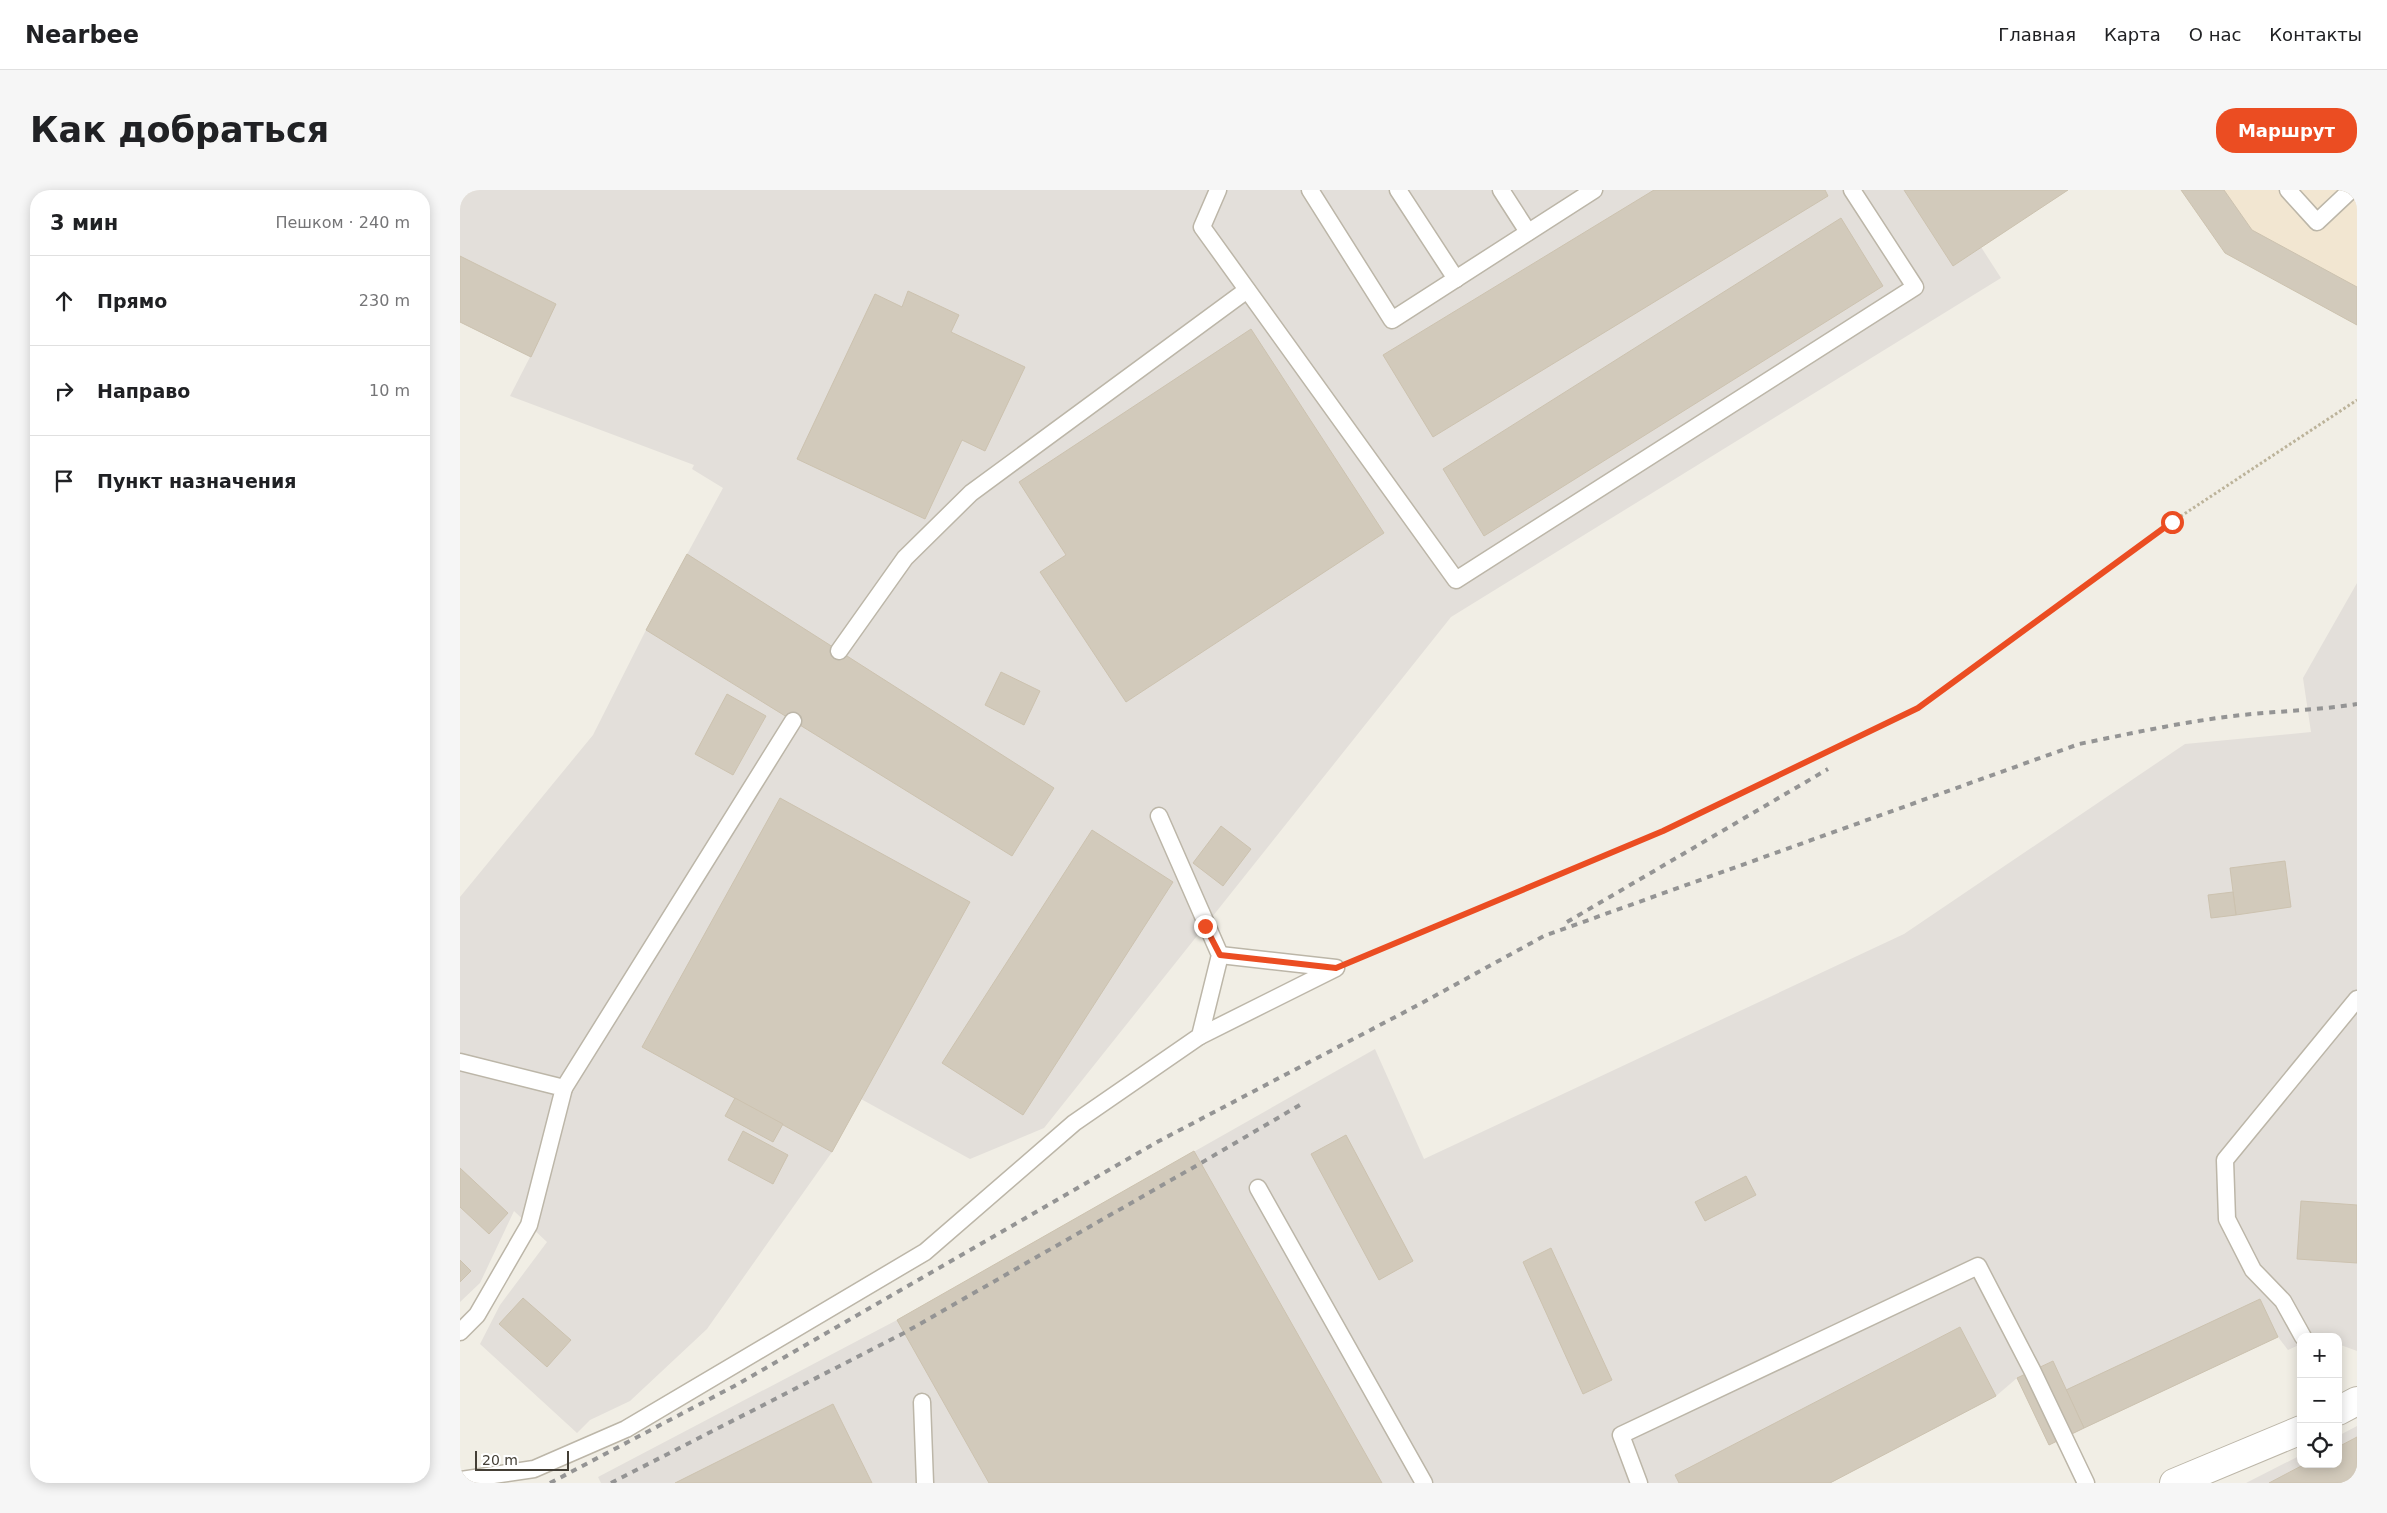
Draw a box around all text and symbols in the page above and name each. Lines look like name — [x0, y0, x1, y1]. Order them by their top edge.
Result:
text: Nearbee — [25, 21, 139, 49]
text: Главная — [1998, 24, 2076, 45]
text: Карта — [2104, 24, 2161, 45]
text: О нас — [2189, 24, 2241, 45]
text: Контакты — [2269, 24, 2362, 45]
button: Маршрут — [2216, 108, 2357, 153]
text: Как добраться — [30, 110, 329, 150]
text: 3 мин — [50, 211, 118, 235]
text: Пешком · 240 m — [275, 213, 410, 232]
icon: ahead — [50, 287, 78, 315]
text: Прямо — [97, 290, 167, 312]
text: 230 m — [359, 291, 410, 310]
icon: right — [50, 377, 78, 405]
text: Направо — [97, 380, 190, 402]
text: 10 m — [369, 381, 410, 400]
icon: arrive — [50, 467, 78, 495]
text: Пункт назначения — [97, 470, 296, 492]
route start — [2161, 511, 2184, 534]
route end — [1194, 915, 1217, 938]
map controls — [2297, 1333, 2342, 1468]
button: + — [2297, 1333, 2342, 1378]
button: − — [2297, 1378, 2342, 1423]
button: locate — [2297, 1423, 2342, 1468]
scale bar — [475, 1448, 569, 1471]
text: 20 m — [482, 1452, 518, 1468]

